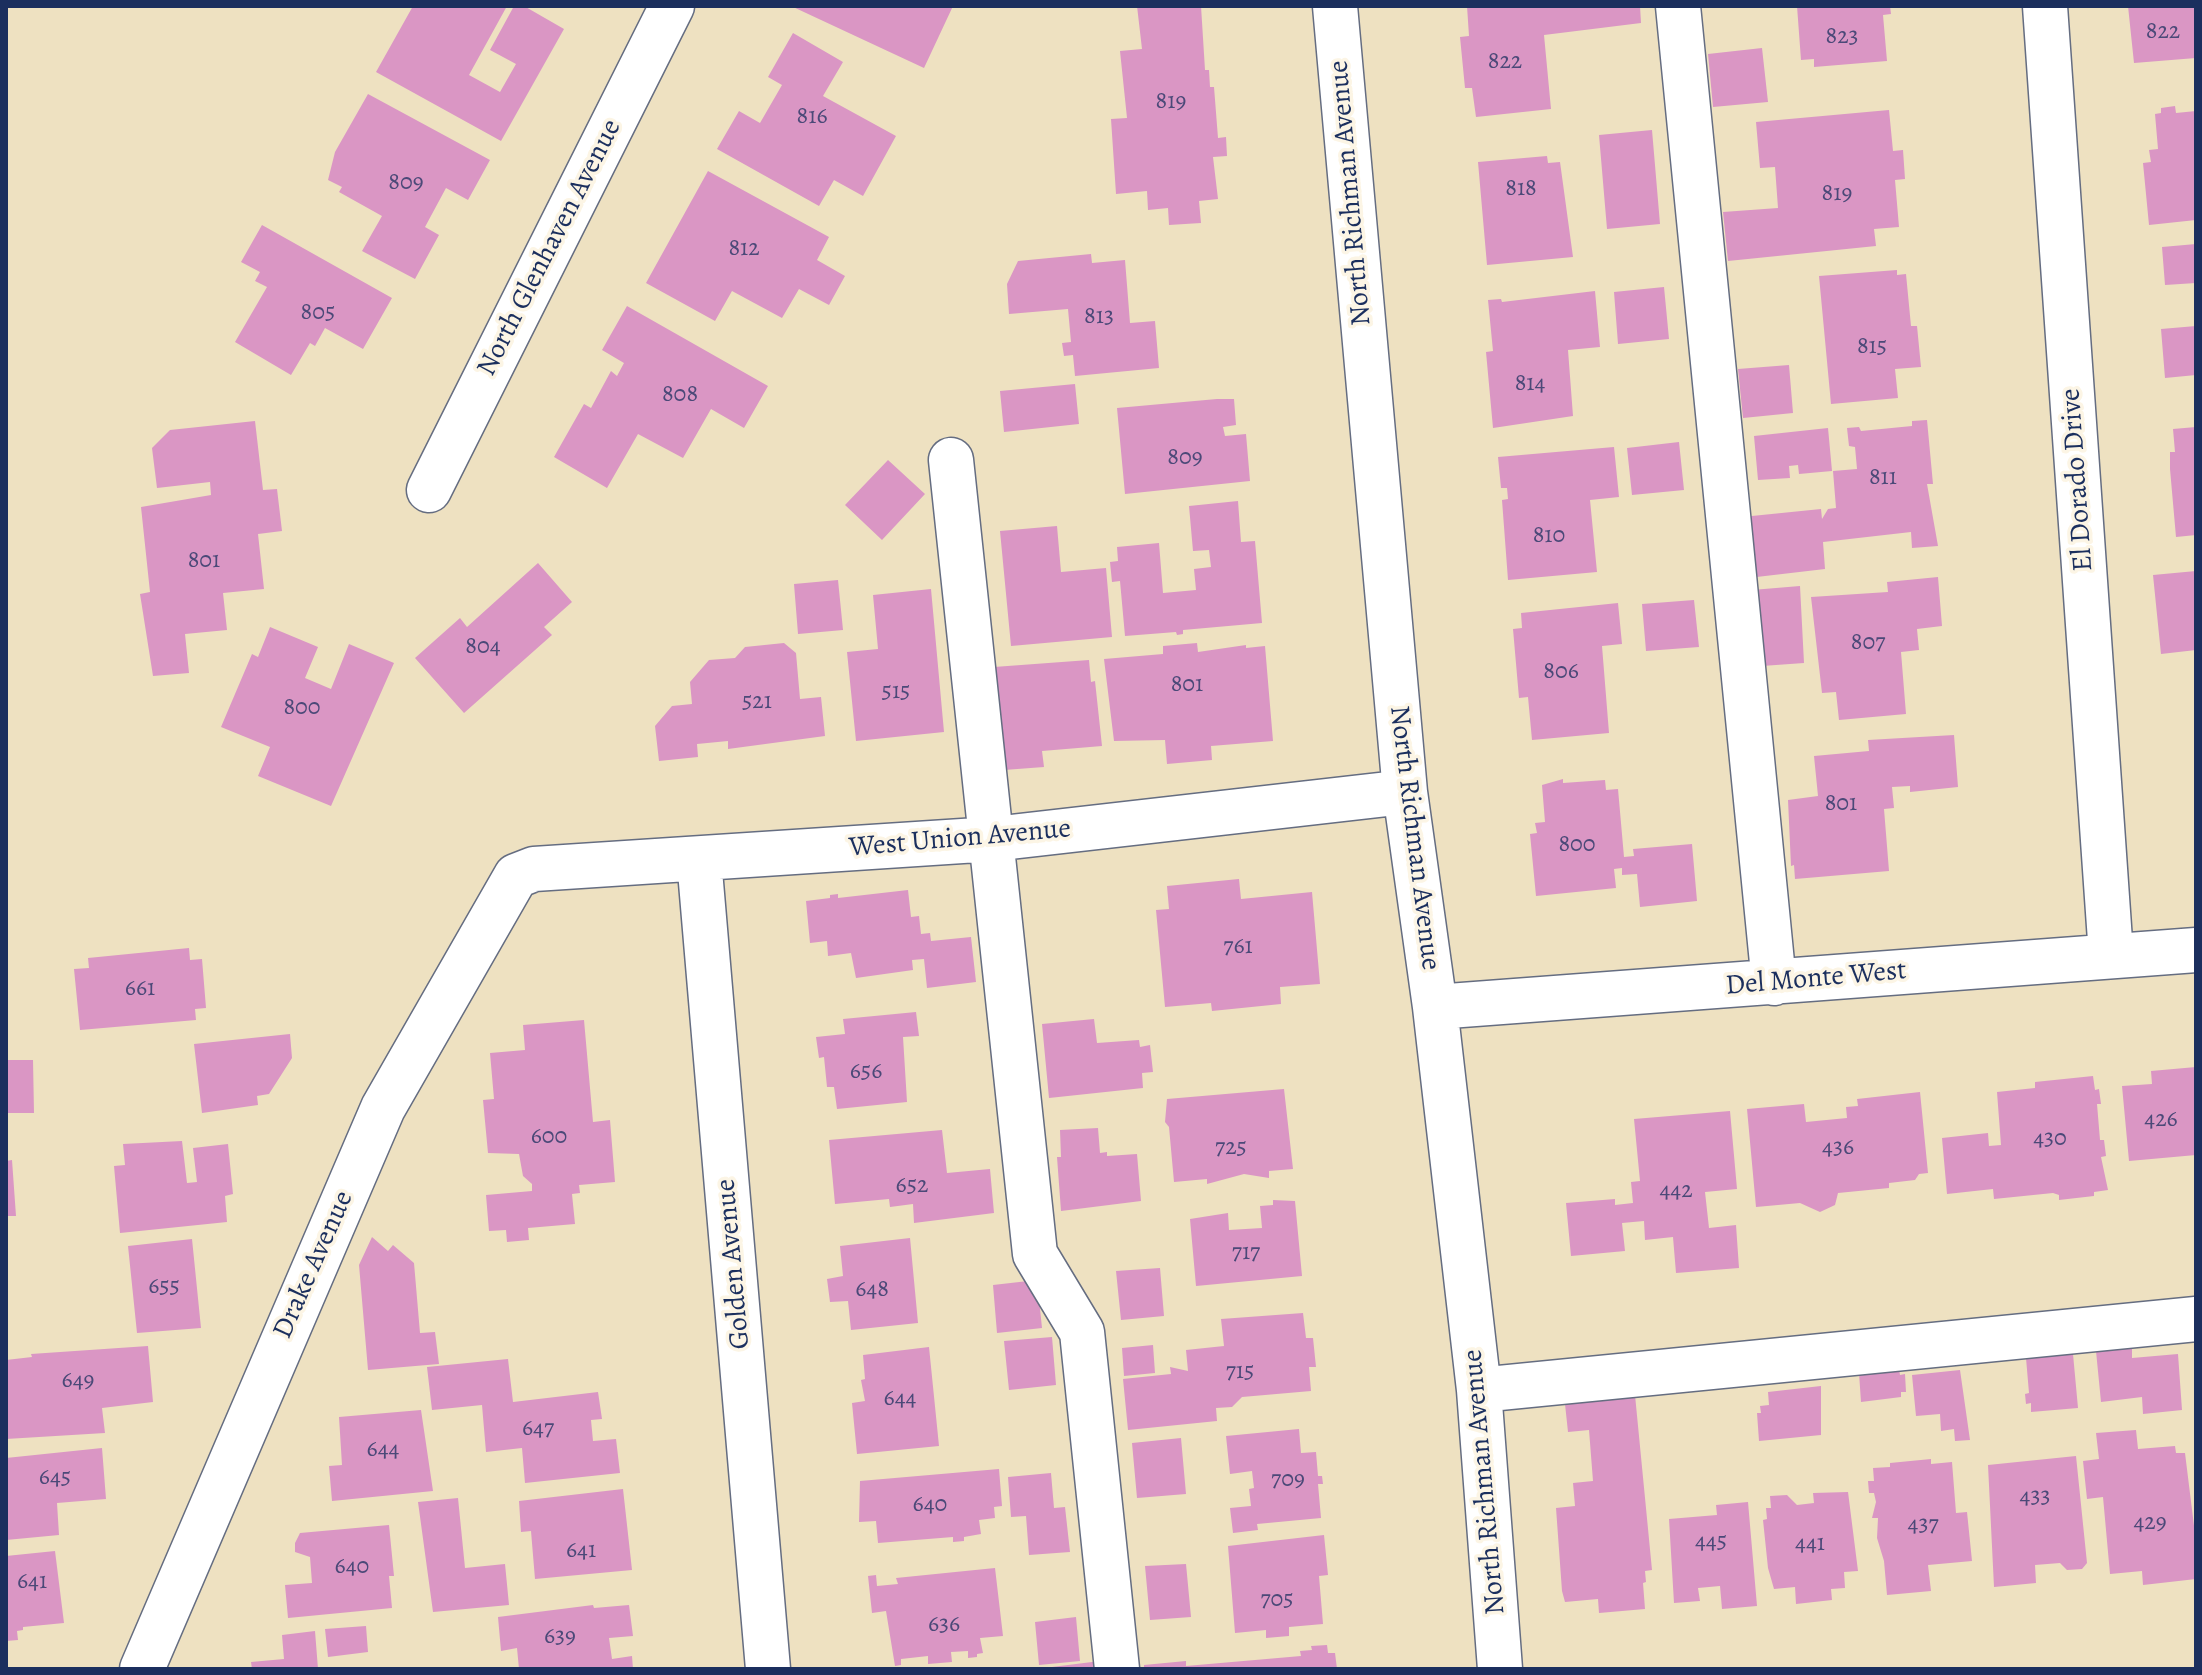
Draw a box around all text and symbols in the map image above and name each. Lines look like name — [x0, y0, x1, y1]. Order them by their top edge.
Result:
house number: 822 — [2146, 18, 2180, 46]
house number: 823 — [1825, 23, 1859, 51]
house number: 822 — [1488, 48, 1522, 76]
street label: North Richman Avenue — [1323, 59, 1379, 327]
house number: 819 — [1156, 88, 1186, 116]
house number: 816 — [797, 103, 827, 131]
street label: North Glenhaven Avenue — [471, 114, 629, 382]
house number: 809 — [388, 169, 424, 197]
house number: 818 — [1505, 175, 1537, 203]
house number: 819 — [1822, 180, 1852, 208]
house number: 812 — [728, 235, 760, 263]
house number: 805 — [301, 299, 335, 327]
house number: 813 — [1084, 303, 1114, 331]
house number: 815 — [1857, 333, 1887, 361]
house number: 814 — [1515, 370, 1545, 398]
house number: 808 — [662, 381, 698, 409]
street label: El Dorado Drive — [2055, 387, 2101, 573]
house number: 809 — [1167, 444, 1203, 472]
house number: 811 — [1869, 464, 1897, 492]
house number: 810 — [1533, 522, 1565, 550]
house number: 801 — [188, 547, 220, 575]
house number: 807 — [1851, 629, 1885, 657]
house number: 804 — [465, 633, 501, 661]
house number: 806 — [1543, 658, 1579, 686]
house number: 801 — [1171, 671, 1203, 699]
house number: 515 — [882, 678, 910, 706]
house number: 521 — [742, 688, 772, 716]
house number: 800 — [283, 694, 321, 722]
street label: North Richman Avenue — [1381, 704, 1447, 972]
house number: 801 — [1825, 790, 1857, 818]
street label: West Union Avenue — [848, 813, 1072, 865]
house number: 800 — [1558, 831, 1596, 859]
house number: 761 — [1223, 933, 1253, 961]
street label: Del Monte West — [1724, 954, 1908, 1004]
house number: 661 — [125, 975, 155, 1003]
house number: 656 — [850, 1058, 882, 1086]
house number: 426 — [2144, 1106, 2178, 1134]
house number: 600 — [531, 1123, 567, 1151]
house number: 430 — [2033, 1125, 2067, 1153]
house number: 725 — [1215, 1134, 1247, 1162]
house number: 436 — [1822, 1134, 1854, 1162]
house number: 652 — [896, 1172, 928, 1200]
street label: Golden Avenue — [710, 1177, 758, 1351]
house number: 442 — [1659, 1177, 1693, 1205]
street label: Drake Avenue — [267, 1186, 361, 1344]
house number: 717 — [1232, 1239, 1260, 1267]
house number: 655 — [148, 1273, 180, 1301]
house number: 648 — [855, 1276, 889, 1304]
street label: North Richman Avenue — [1457, 1348, 1513, 1616]
house number: 715 — [1226, 1358, 1254, 1386]
house number: 649 — [62, 1367, 94, 1395]
house number: 644 — [884, 1385, 916, 1413]
house number: 647 — [522, 1415, 554, 1443]
house number: 644 — [367, 1436, 399, 1464]
house number: 645 — [39, 1464, 71, 1492]
house number: 709 — [1271, 1466, 1305, 1494]
house number: 433 — [2020, 1483, 2050, 1511]
house number: 640 — [913, 1491, 947, 1519]
house number: 429 — [2133, 1509, 2167, 1537]
house number: 437 — [1908, 1511, 1938, 1539]
house number: 445 — [1695, 1528, 1727, 1556]
house number: 441 — [1795, 1530, 1825, 1558]
house number: 641 — [566, 1537, 596, 1565]
house number: 640 — [335, 1553, 369, 1581]
house number: 641 — [17, 1568, 47, 1596]
house number: 705 — [1260, 1586, 1294, 1614]
house number: 636 — [928, 1611, 960, 1639]
house number: 639 — [544, 1623, 576, 1651]

